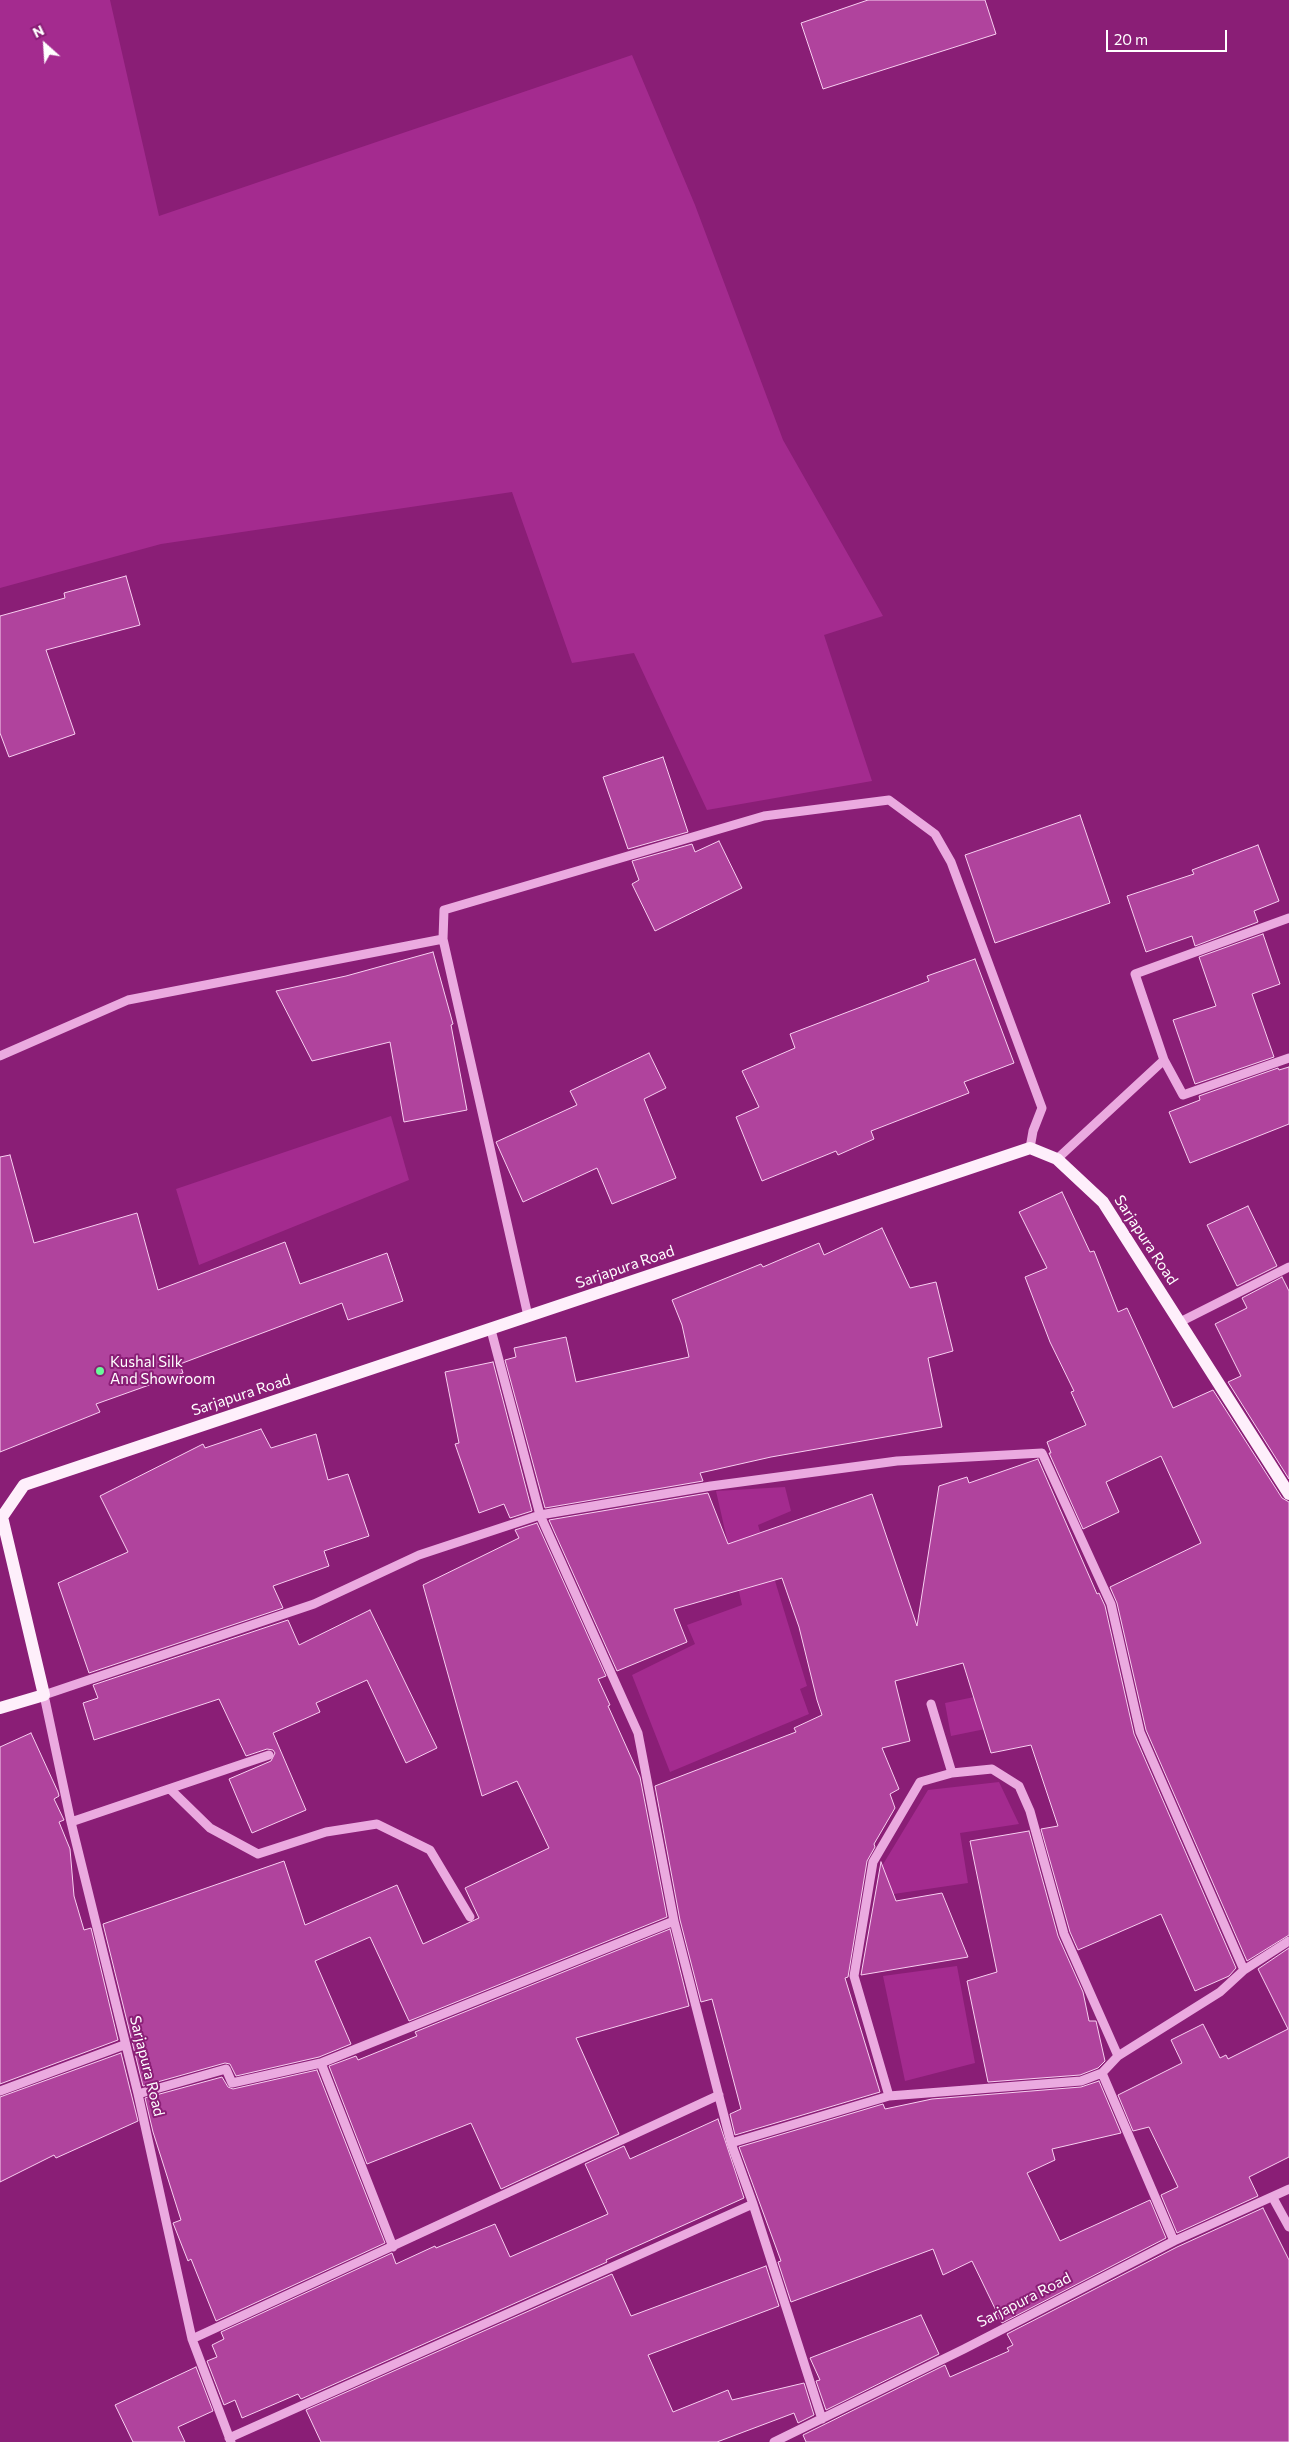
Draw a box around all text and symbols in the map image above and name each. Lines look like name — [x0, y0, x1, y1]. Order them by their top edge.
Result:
north arrow — [20, 20, 70, 70]
scale bar — [1109, 20, 1230, 52]
text: N — [30, 21, 47, 41]
text: 20 m — [1114, 30, 1148, 48]
street label: Sarjapura Road — [1110, 1192, 1182, 1288]
street label: Sarjapura Road — [573, 1242, 677, 1292]
place label: Kushal Silk And Showroom — [110, 1353, 215, 1388]
marker: Kushal Silk And Showroom — [94, 1365, 106, 1377]
street label: Sarjapura Road — [189, 1371, 293, 1419]
street label: Sarjapura Road — [126, 2014, 168, 2118]
street label: Sarjapura Road — [974, 2269, 1074, 2331]

